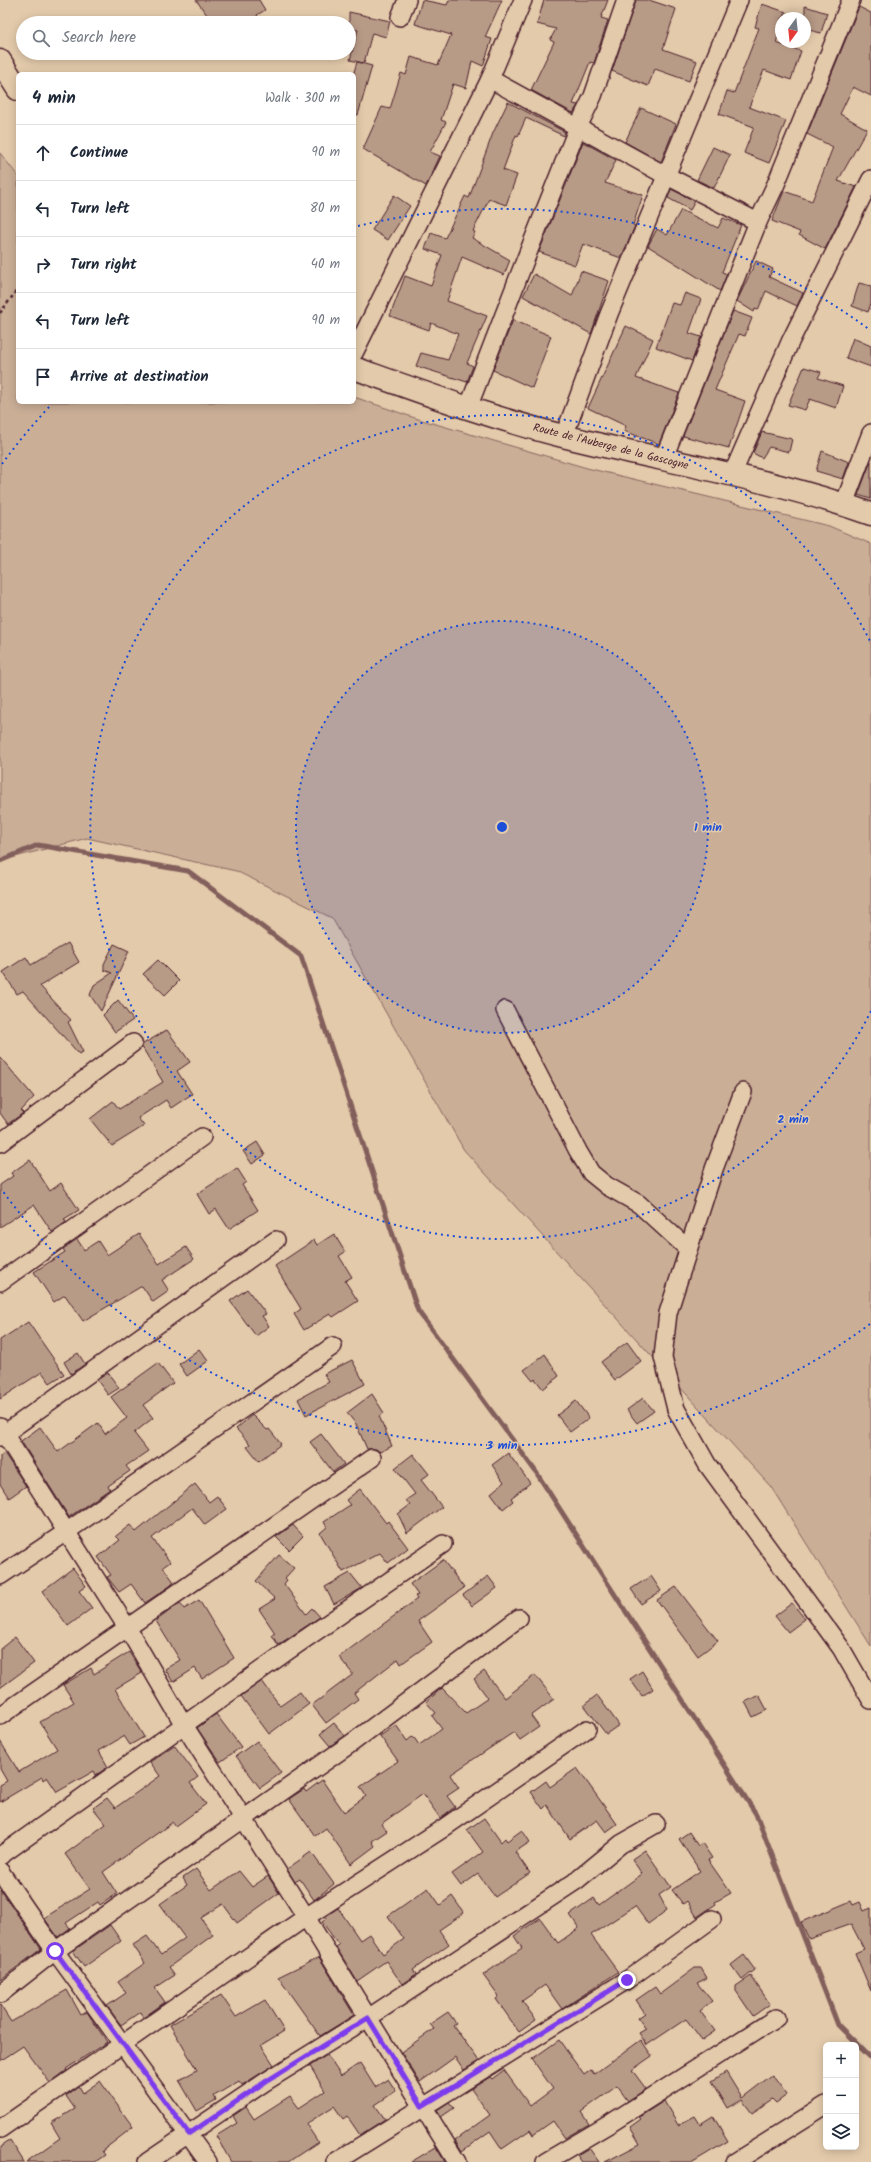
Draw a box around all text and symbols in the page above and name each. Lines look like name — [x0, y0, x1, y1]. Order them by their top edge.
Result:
north arrow — [775, 12, 811, 48]
search box — [16, 16, 356, 60]
text: Search here — [62, 26, 136, 50]
icon: search — [30, 27, 52, 49]
text: 4 min — [32, 85, 76, 112]
text: Walk · 300 m — [265, 88, 340, 109]
text: Continue — [70, 141, 128, 165]
icon: ahead — [32, 142, 54, 164]
text: 90 m — [312, 142, 340, 163]
text: Turn left — [70, 197, 130, 221]
icon: left — [32, 198, 54, 220]
text: 80 m — [310, 198, 340, 219]
text: Turn right — [70, 253, 137, 277]
icon: right — [32, 254, 54, 276]
text: 40 m — [311, 254, 340, 275]
text: Turn left — [70, 309, 130, 333]
icon: left — [32, 310, 54, 332]
text: 90 m — [312, 310, 340, 331]
text: Arrive at destination — [70, 365, 209, 389]
icon: arrive — [32, 366, 54, 388]
street label: Route de l'Auberge de la Gascogne — [531, 419, 691, 475]
text: 1 min — [694, 818, 722, 837]
centre of rings — [495, 820, 509, 834]
text: 2 min — [777, 1110, 809, 1129]
text: 3 min — [486, 1436, 518, 1455]
route start — [46, 1942, 64, 1960]
route end — [618, 1971, 636, 1989]
map controls — [823, 2042, 859, 2150]
button: + — [823, 2042, 859, 2078]
button: − — [823, 2078, 859, 2114]
button: layers — [823, 2114, 859, 2150]

